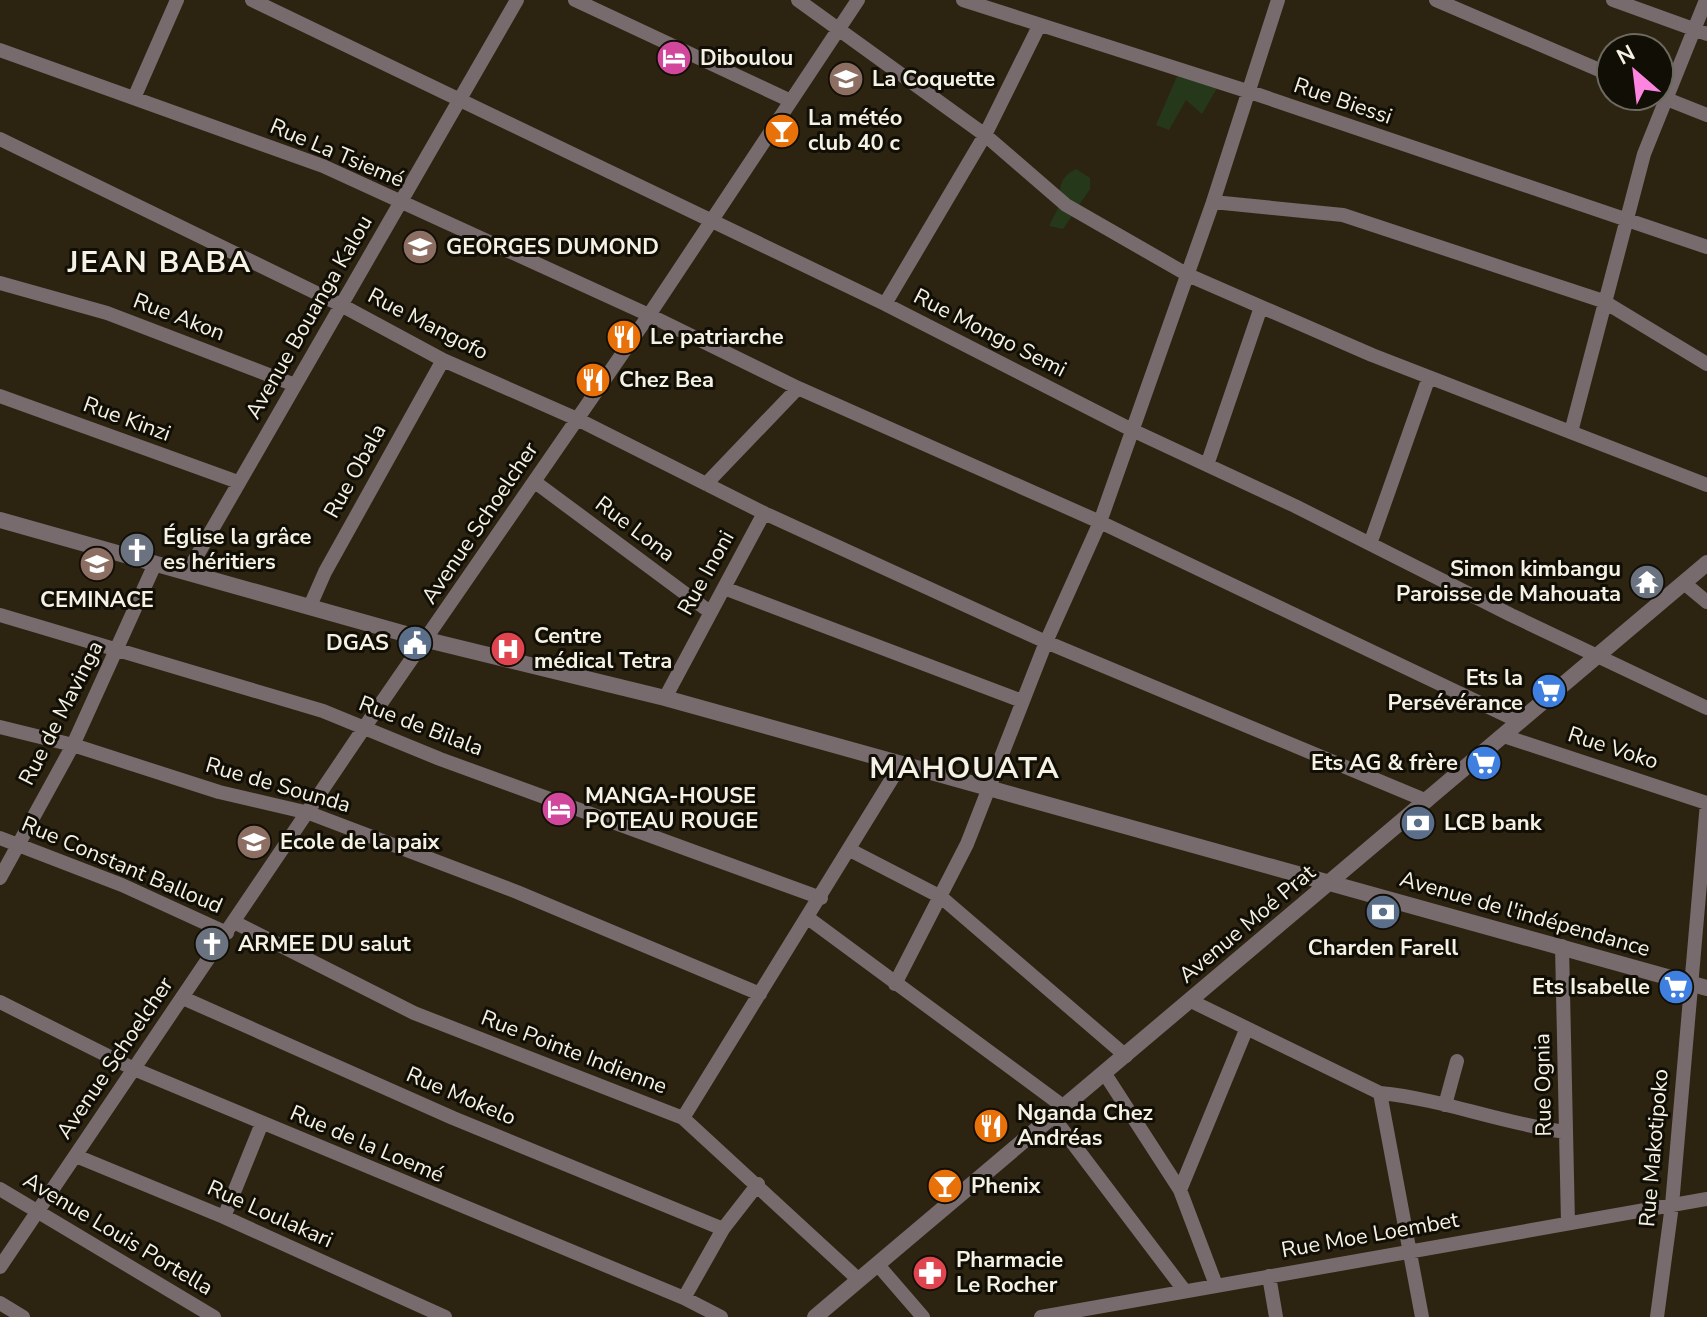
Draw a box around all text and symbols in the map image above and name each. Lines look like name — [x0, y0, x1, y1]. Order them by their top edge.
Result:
north arrow — [1595, 32, 1675, 112]
text: N — [1612, 38, 1640, 72]
hotel icon: Diboulou — [655, 39, 693, 77]
place label: Diboulou — [700, 43, 793, 73]
school or university icon: La Coquette — [827, 60, 865, 98]
place label: La Coquette — [872, 64, 995, 94]
street label: Rue Biessi — [1290, 70, 1396, 132]
place label: La météo club 40 c — [808, 103, 902, 158]
street label: Rue La Tsiemé — [265, 111, 409, 195]
bar icon: La météo club 40 c — [763, 112, 801, 150]
street label: Avenue Bouanga Kalou — [238, 210, 380, 424]
school or university icon: GEORGES DUMOND — [401, 228, 439, 266]
place label: GEORGES DUMOND — [446, 232, 659, 262]
district label: JEAN BABA — [67, 242, 252, 283]
street label: Rue Mangofo — [363, 281, 493, 367]
street label: Rue Mongo Semi — [908, 282, 1072, 384]
street label: Rue Akon — [129, 286, 229, 348]
restaurant icon: Le patriarche — [605, 318, 643, 356]
place label: Le patriarche — [650, 322, 784, 352]
restaurant icon: Chez Bea — [574, 361, 612, 399]
place label: Chez Bea — [619, 365, 714, 395]
street label: Rue Kinzi — [79, 389, 175, 449]
street label: Rue Obala — [317, 418, 393, 524]
street label: Avenue Schoelcher — [415, 436, 545, 610]
street label: Rue Lona — [589, 489, 681, 569]
place label: Église la grâce es héritiers — [163, 522, 312, 577]
street label: Rue Inoni — [670, 525, 742, 621]
church icon: Église la grâce es héritiers — [118, 531, 156, 569]
school or university icon: CEMINACE — [78, 545, 116, 583]
place label: Simon kimbangu Paroisse de Mahouata — [1396, 554, 1621, 609]
temple icon: Simon kimbangu Paroisse de Mahouata — [1628, 563, 1666, 601]
place label: CEMINACE — [40, 585, 154, 615]
place label: Centre médical Tetra — [534, 621, 672, 676]
public building icon: DGAS — [396, 624, 434, 662]
place label: DGAS — [326, 628, 389, 658]
hospital icon: Centre médical Tetra — [489, 630, 527, 668]
street label: Rue de Mavinga — [12, 636, 110, 790]
place label: Ets la Persévérance — [1387, 663, 1523, 718]
supermarket icon: Ets la Persévérance — [1530, 672, 1568, 710]
street label: Rue de Bilala — [355, 689, 487, 763]
street label: Rue Voko — [1564, 719, 1662, 777]
supermarket icon: Ets AG & frère — [1465, 744, 1503, 782]
district label: MAHOUATA — [869, 748, 1061, 789]
place label: Ets AG & frère — [1311, 748, 1458, 778]
street label: Rue de Sounda — [202, 750, 354, 820]
place label: MANGA-HOUSE POTEAU ROUGE — [585, 781, 758, 836]
hotel icon: MANGA-HOUSE POTEAU ROUGE — [540, 790, 578, 828]
bank icon: LCB bank — [1399, 804, 1437, 842]
place label: LCB bank — [1444, 808, 1543, 838]
street label: Rue Constant Balloud — [17, 809, 227, 921]
school or university icon: Ecole de la paix — [235, 823, 273, 861]
place label: Ecole de la paix — [280, 827, 441, 857]
street label: Avenue Moé Prat — [1172, 858, 1322, 990]
street label: Avenue de l'indépendance — [1396, 864, 1654, 964]
bank icon: Charden Farell — [1364, 893, 1402, 931]
church icon: ARMEE DU salut — [193, 925, 231, 963]
place label: ARMEE DU salut — [238, 929, 411, 959]
place label: Charden Farell — [1308, 933, 1458, 963]
supermarket icon: Ets Isabelle — [1657, 968, 1695, 1006]
street label: Avenue Schoelcher — [50, 971, 180, 1145]
place label: Ets Isabelle — [1532, 972, 1650, 1002]
street label: Rue Pointe Indienne — [477, 1003, 671, 1101]
street label: Rue Ognia — [1527, 1033, 1559, 1137]
street label: Rue Mokelo — [402, 1059, 520, 1133]
street label: Rue Makotipoko — [1632, 1068, 1676, 1228]
street label: Rue de la Loemé — [285, 1098, 449, 1190]
place label: Nganda Chez Andréas — [1017, 1098, 1153, 1153]
restaurant icon: Nganda Chez Andréas — [972, 1107, 1010, 1145]
street label: Avenue Louis Portella — [18, 1165, 218, 1303]
bar icon: Phenix — [926, 1167, 964, 1205]
place label: Phenix — [971, 1171, 1042, 1201]
street label: Rue Loulakari — [202, 1173, 338, 1255]
street label: Rue Moe Loembet — [1279, 1205, 1461, 1265]
place label: Pharmacie Le Rocher — [956, 1245, 1063, 1300]
pharmacy icon: Pharmacie Le Rocher — [911, 1254, 949, 1292]

